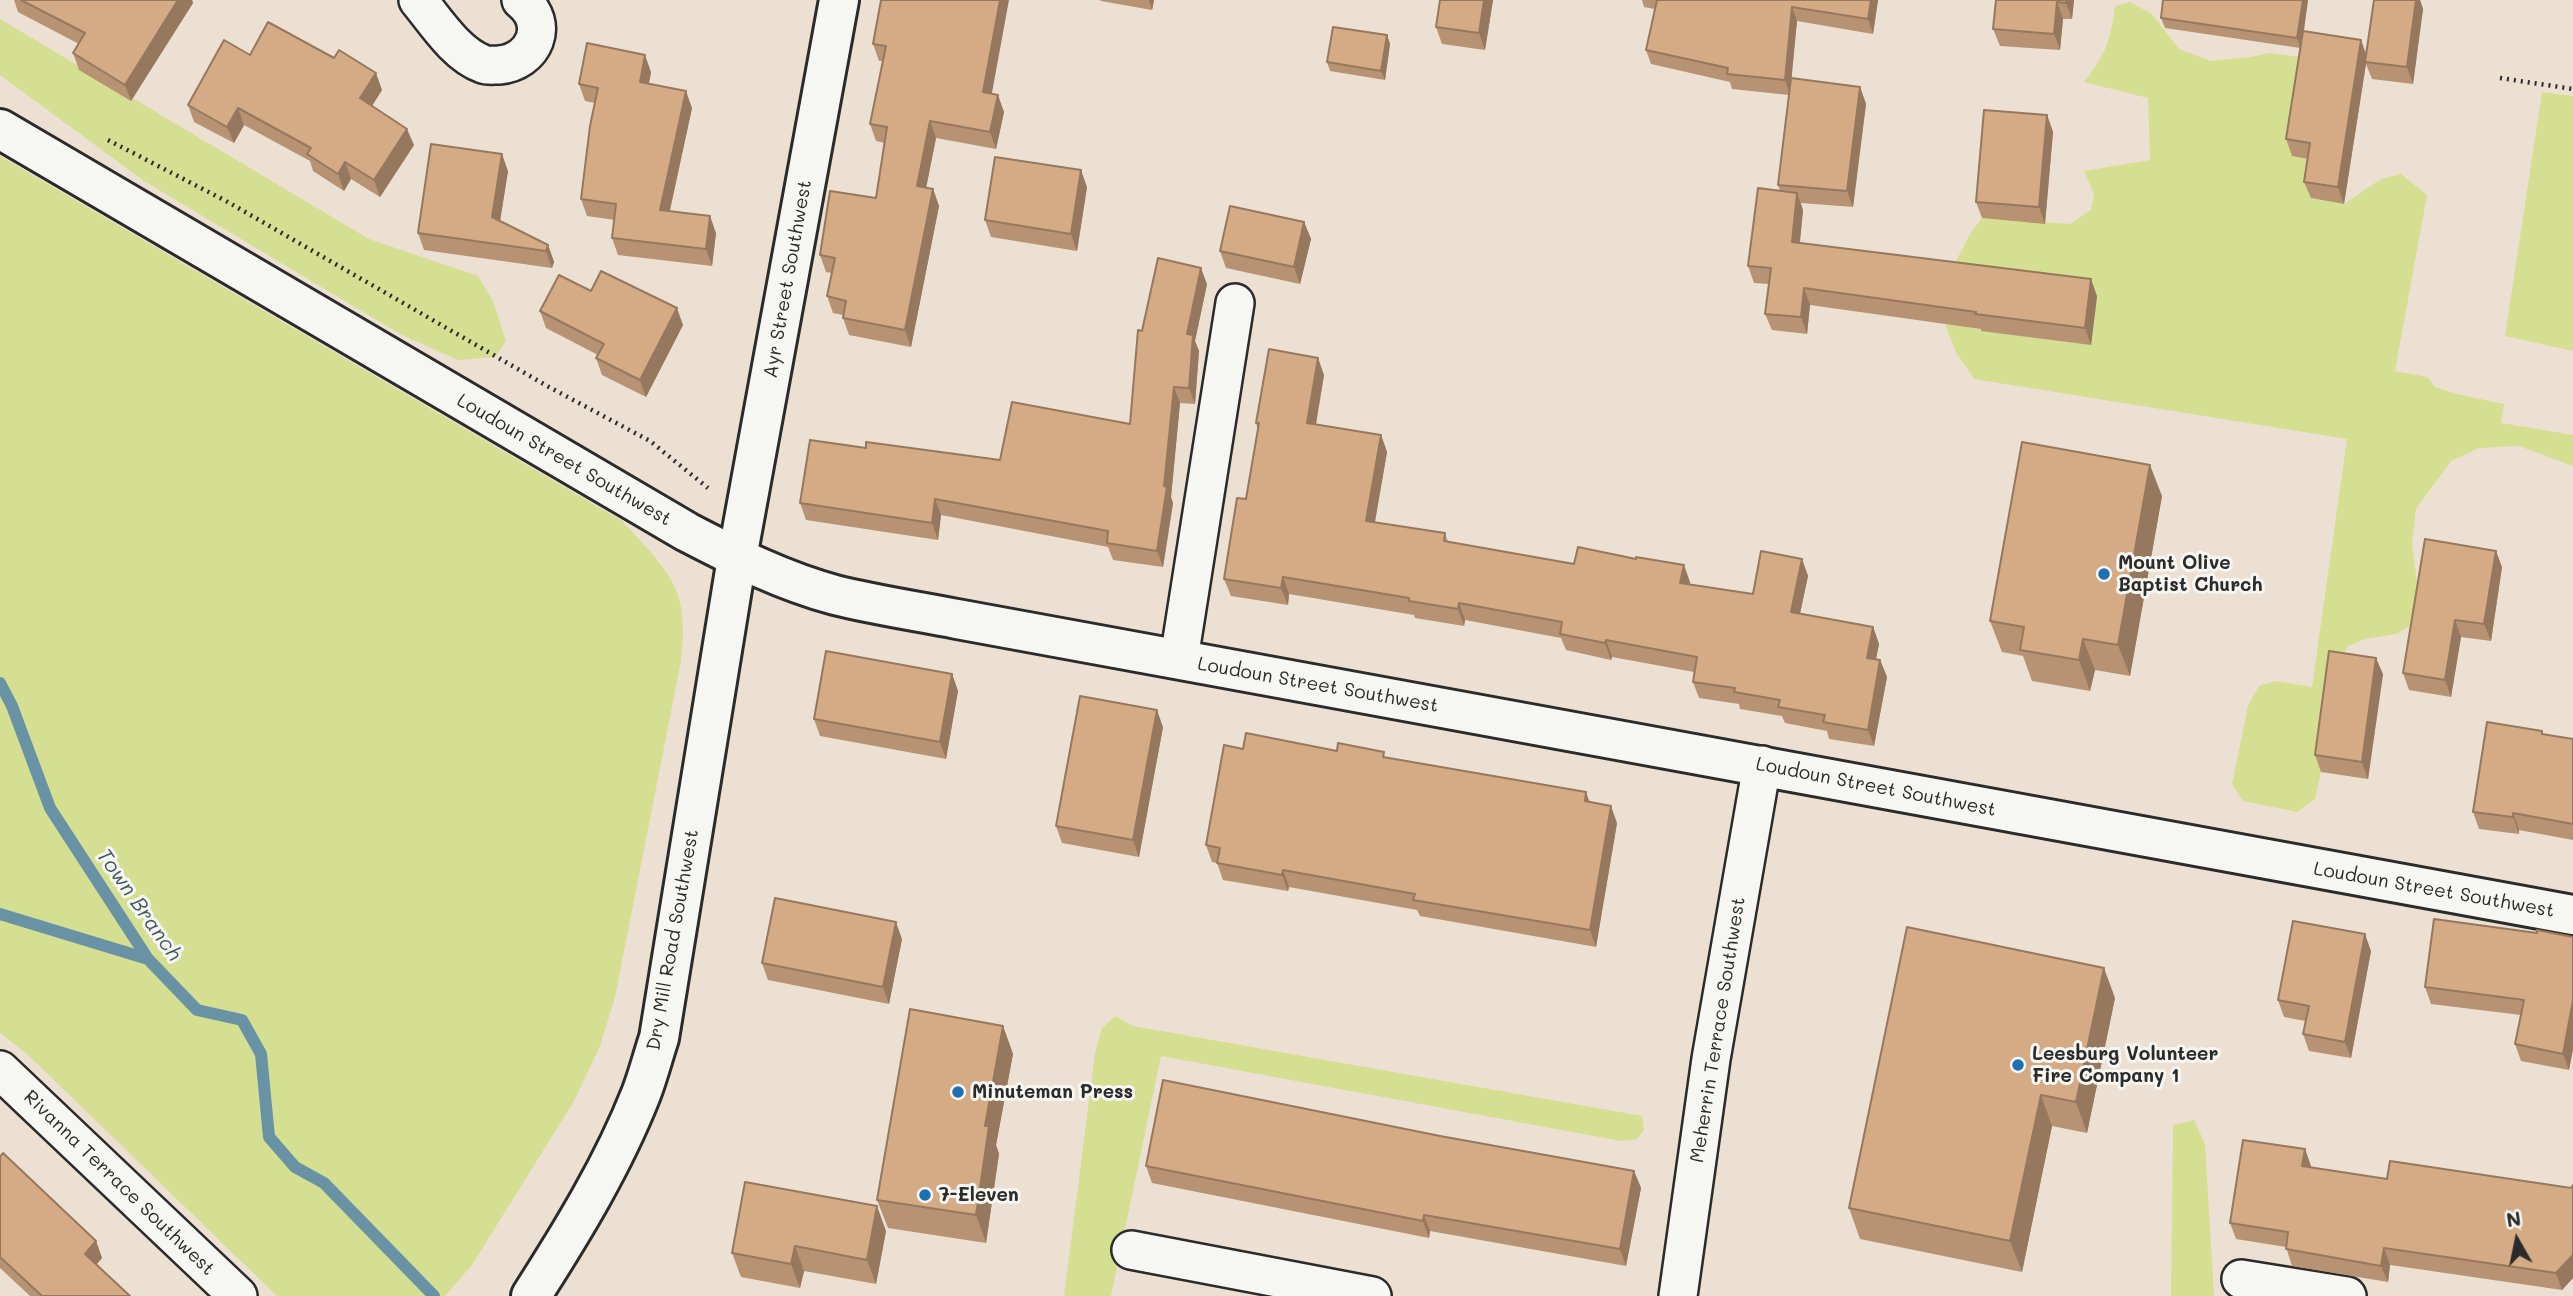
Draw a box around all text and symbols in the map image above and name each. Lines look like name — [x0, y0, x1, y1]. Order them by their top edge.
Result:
street label: Ayr Street Southwest — [759, 178, 817, 380]
street label: Loudoun Street Southwest — [453, 389, 675, 531]
place label: Mount Olive Baptist Church — [2118, 552, 2262, 596]
marker: Mount Olive Baptist Church — [2096, 566, 2112, 582]
street label: Loudoun Street Southwest — [1196, 653, 1440, 717]
street label: Loudoun Street Southwest — [1754, 753, 1998, 821]
street label: Dry Mill Road Southwest — [642, 828, 704, 1052]
water label: Town Branch — [91, 844, 187, 966]
street label: Loudoun Street Southwest — [2312, 858, 2556, 922]
street label: Meherrin Terrace Southwest — [1686, 896, 1750, 1164]
place label: Leesburg Volunteer Fire Company 1 — [2032, 1043, 2218, 1087]
marker: Leesburg Volunteer Fire Company 1 — [2010, 1057, 2026, 1073]
place label: Minuteman Press — [972, 1081, 1133, 1103]
marker: Minuteman Press — [950, 1084, 966, 1100]
street label: Rivanna Terrace Southwest — [19, 1086, 219, 1280]
place label: 7-Eleven — [939, 1184, 1019, 1206]
marker: 7-Eleven — [917, 1187, 933, 1203]
north arrow — [2482, 1205, 2552, 1275]
text: N — [2505, 1205, 2523, 1232]

